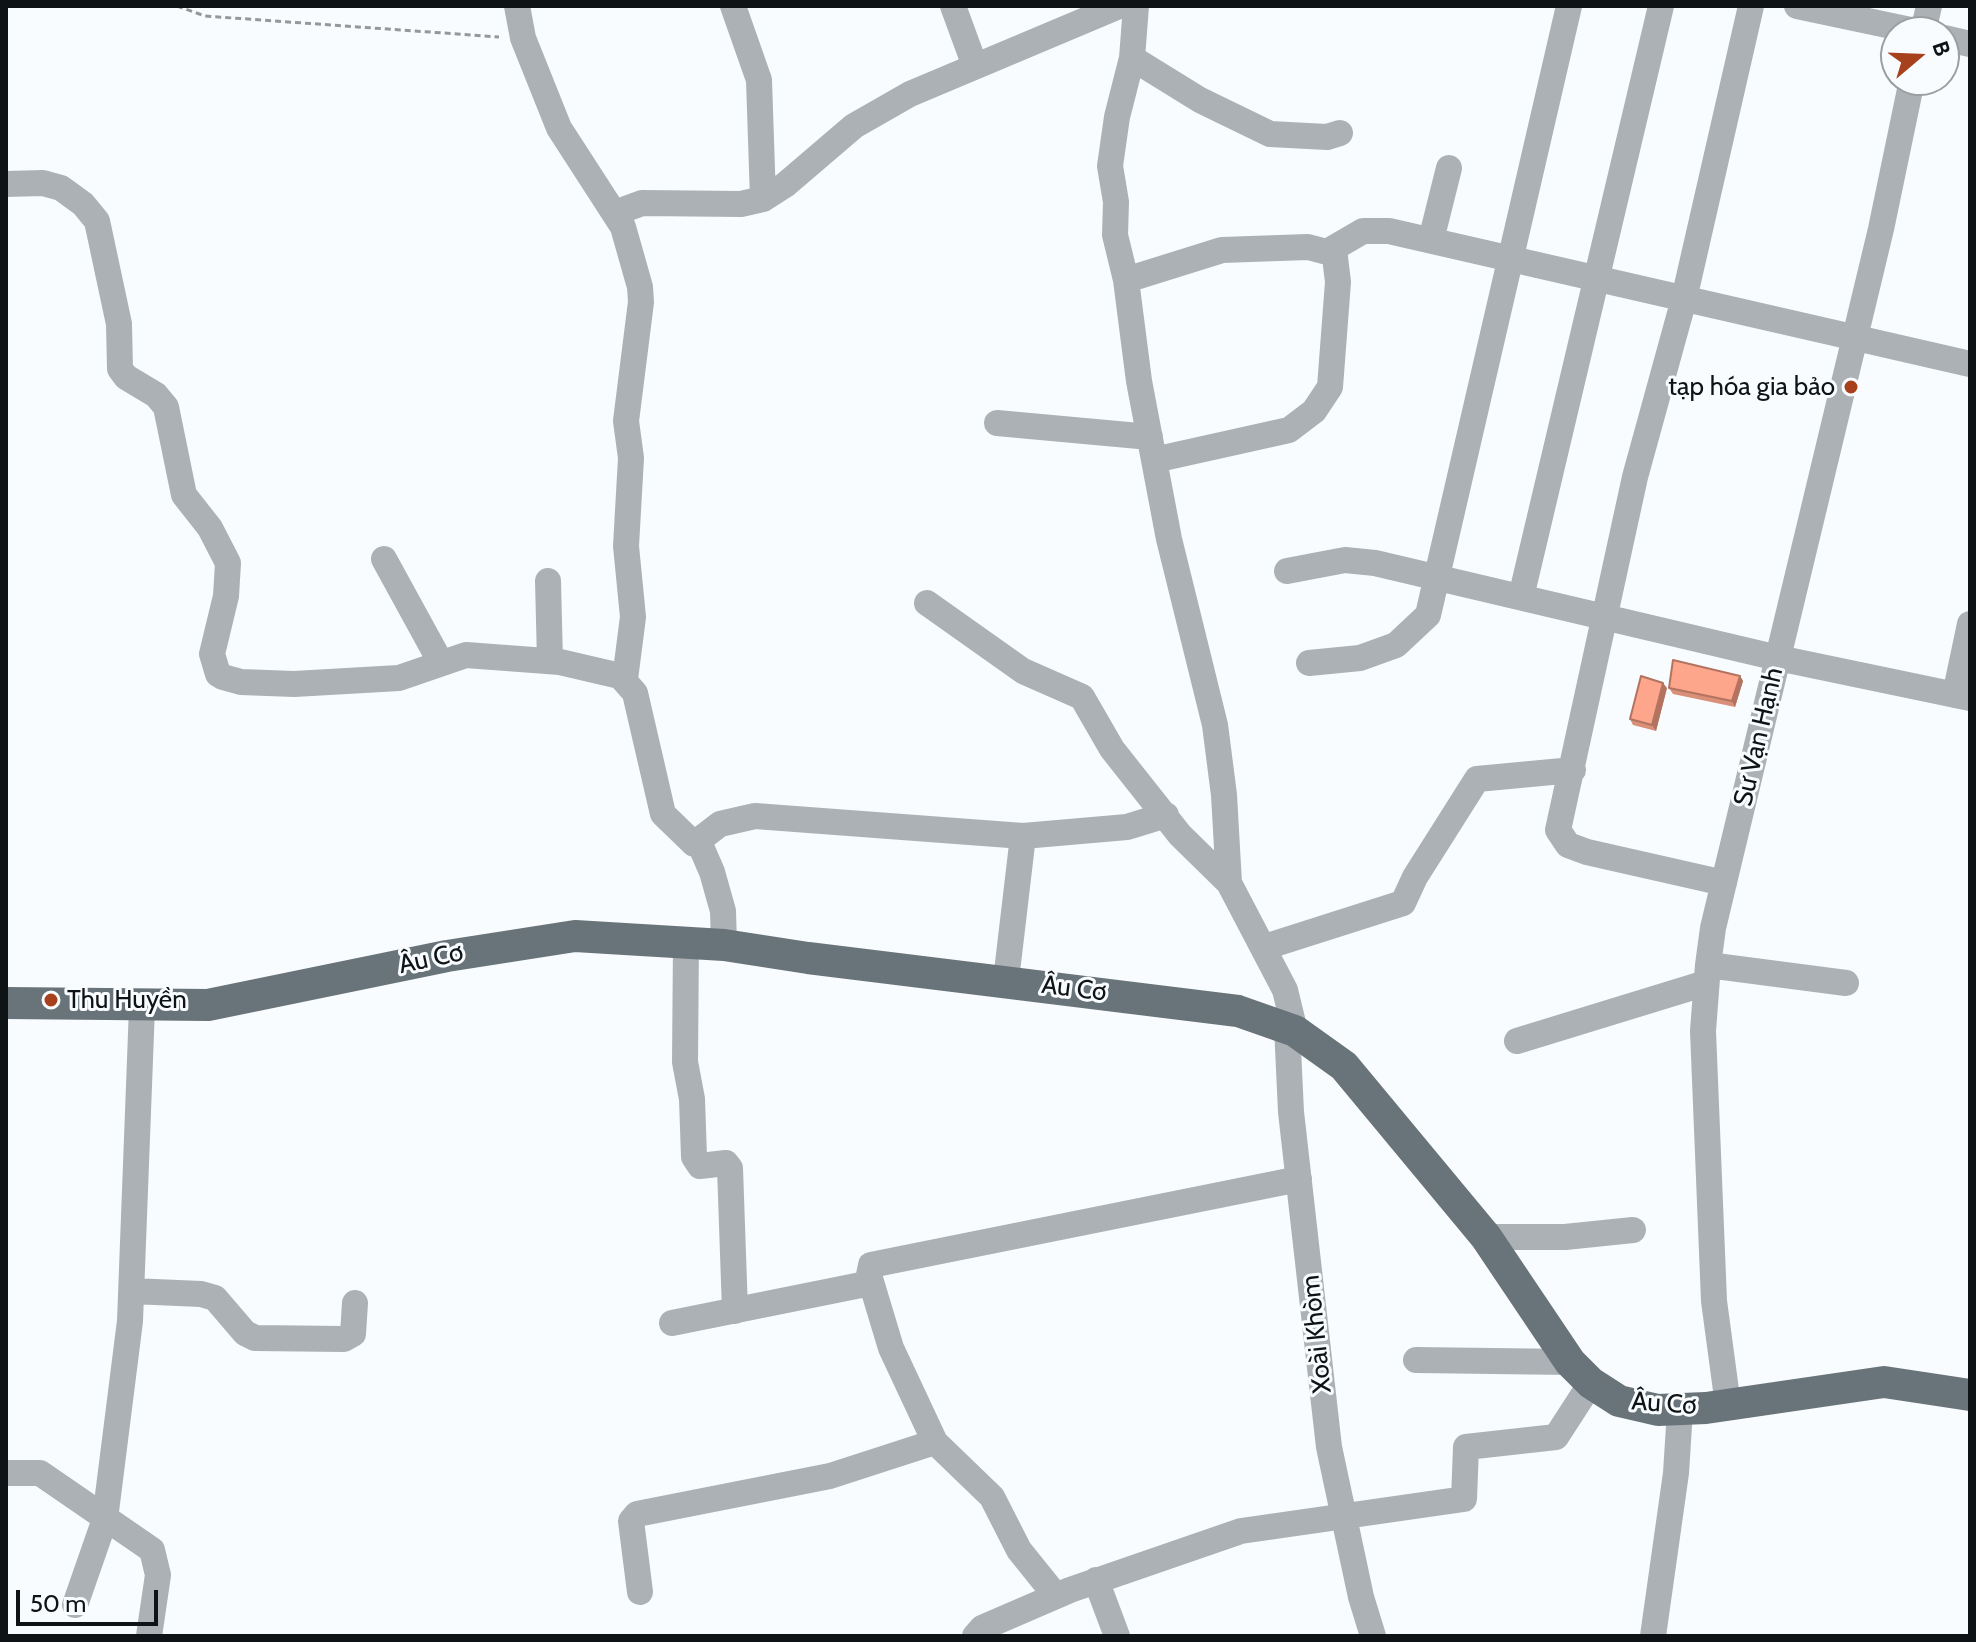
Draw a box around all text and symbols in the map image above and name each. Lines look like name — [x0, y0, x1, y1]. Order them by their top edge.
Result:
north arrow — [1880, 16, 1960, 96]
text: B — [1926, 38, 1956, 60]
place label: tạp hóa gia bảo — [1668, 371, 1835, 403]
marker: tạp hóa gia bảo — [1842, 378, 1860, 396]
street label: Sư Vạn Hạnh — [1728, 665, 1790, 809]
street label: Âu Cơ — [396, 937, 466, 981]
street label: Âu Cơ — [1040, 970, 1108, 1008]
place label: Thu Huyền — [67, 984, 187, 1016]
marker: Thu Huyền — [42, 991, 60, 1009]
street label: Xoài Khòm — [1295, 1273, 1339, 1395]
street label: Âu Cơ — [1630, 1386, 1698, 1422]
scale bar — [20, 1574, 162, 1624]
text: 50 m — [30, 1589, 86, 1618]

